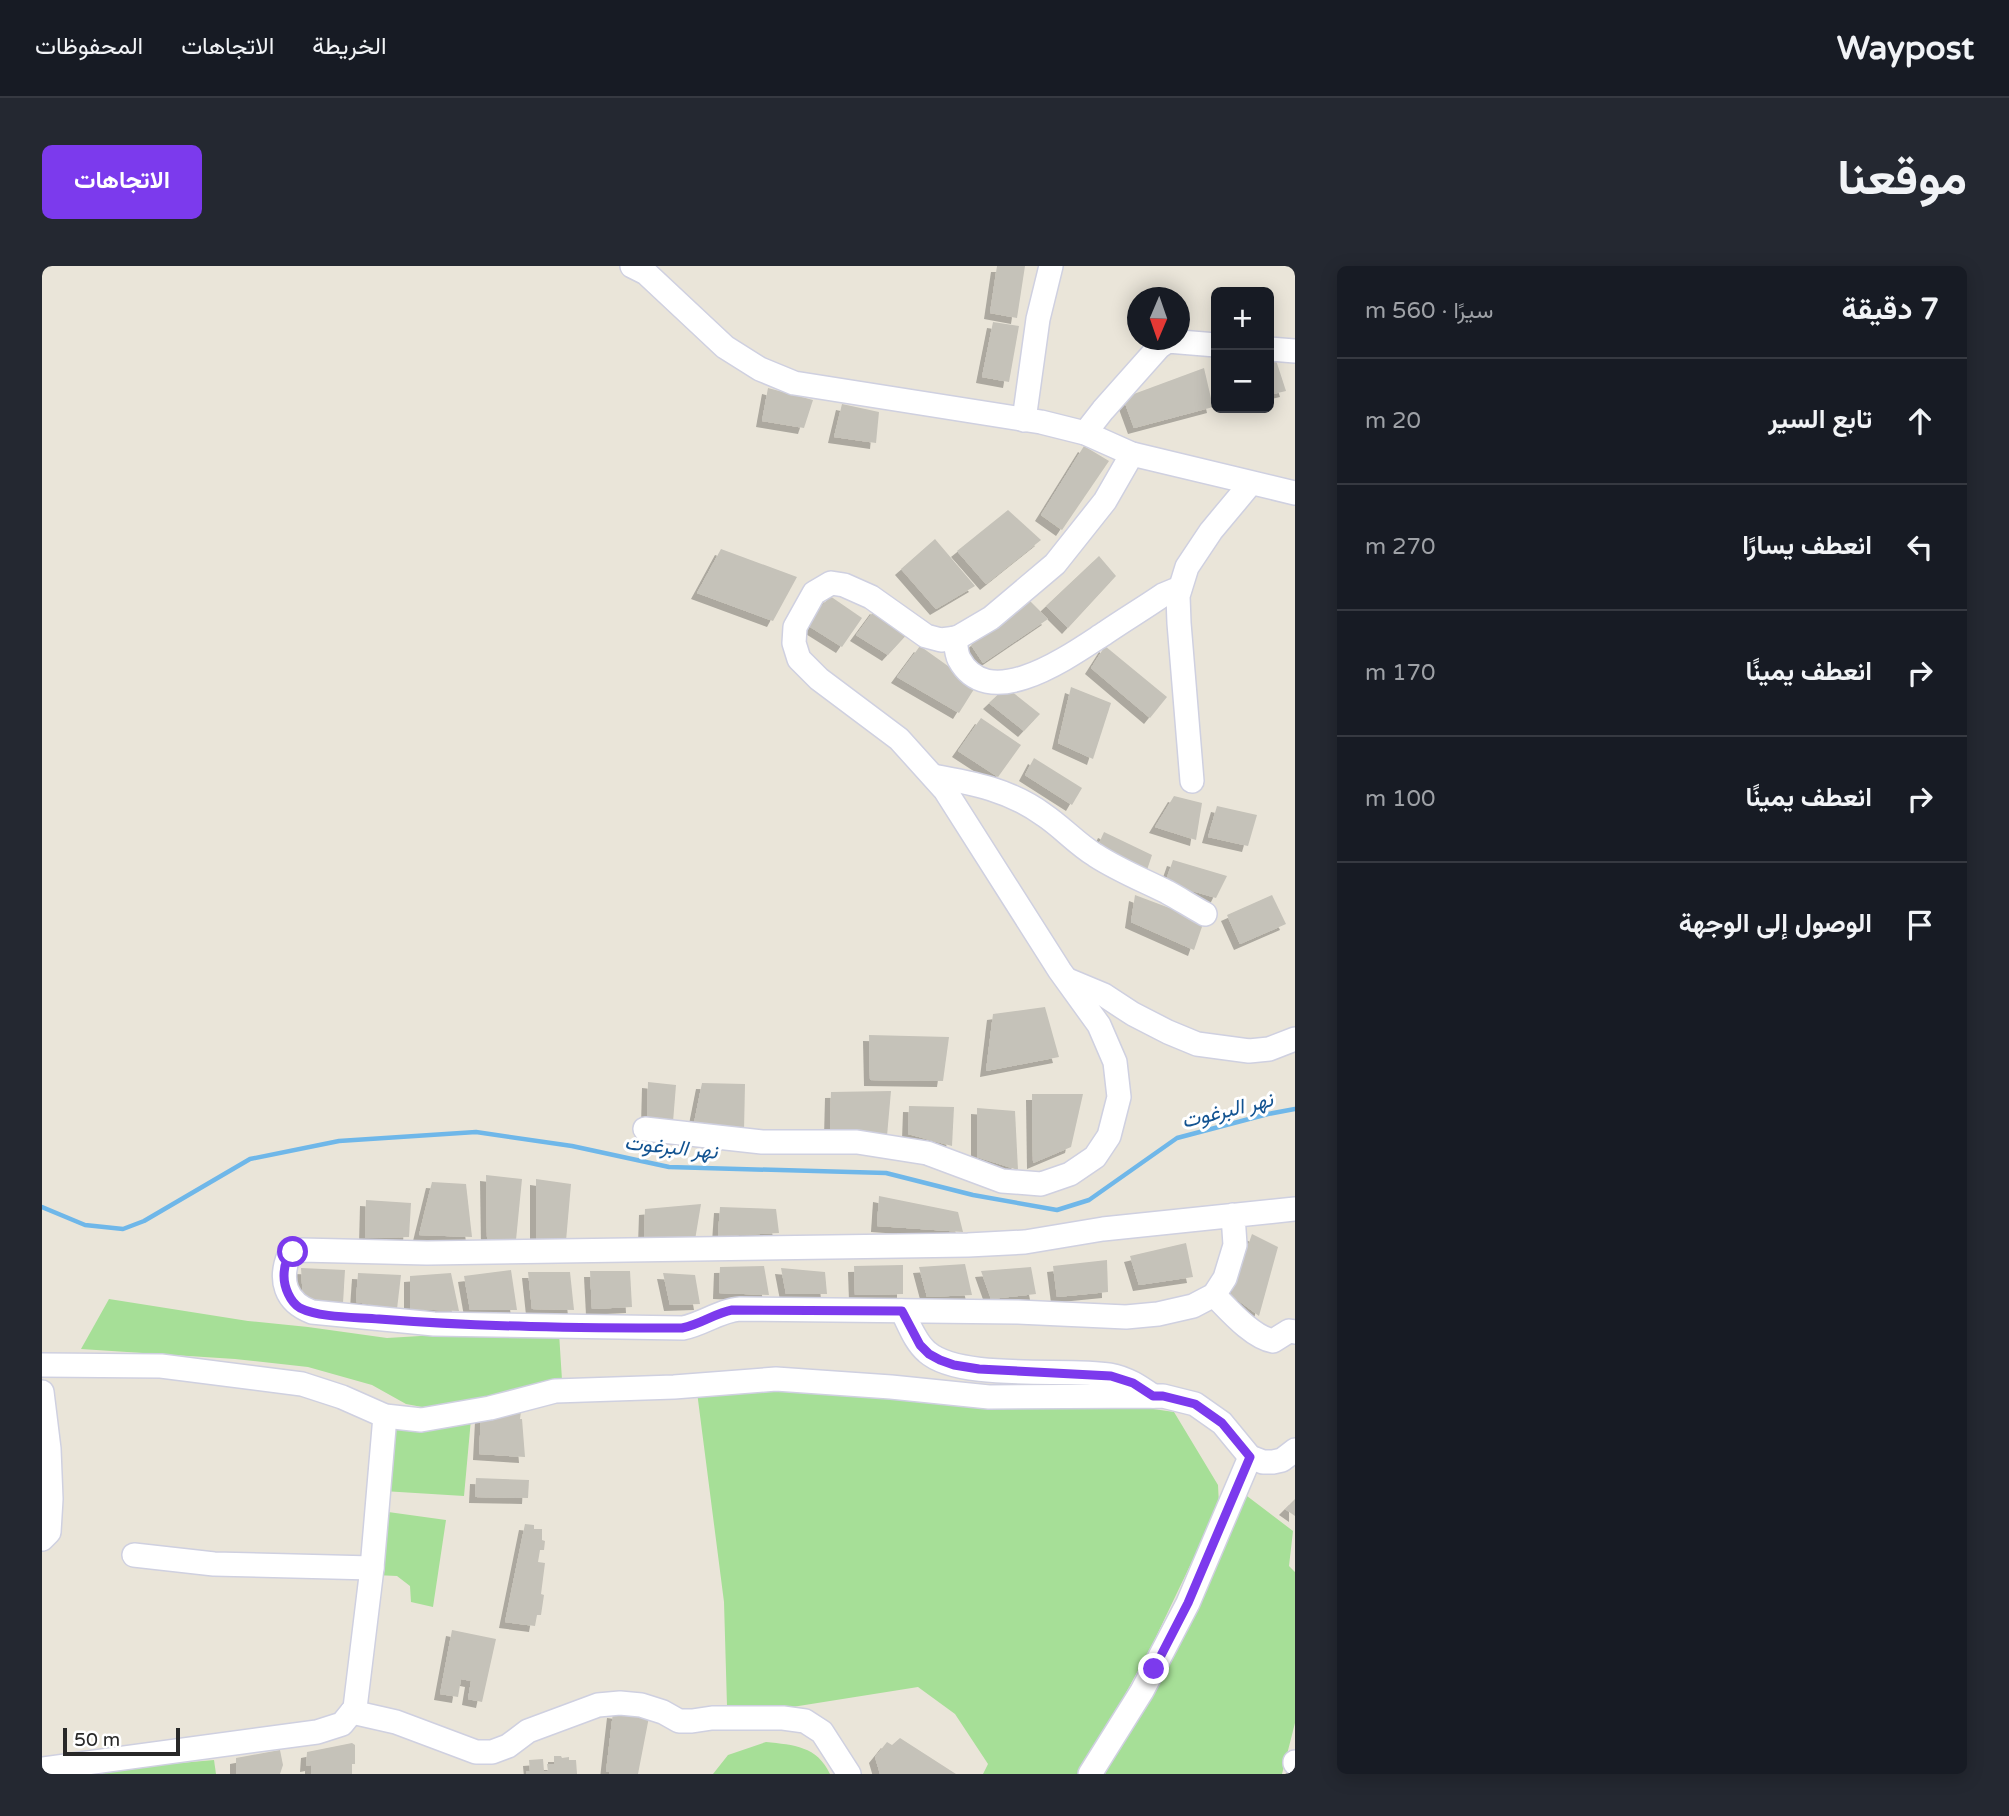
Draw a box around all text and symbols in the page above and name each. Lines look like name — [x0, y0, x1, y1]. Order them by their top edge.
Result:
text: Waypost — [1837, 29, 1974, 68]
text: المحفوظات — [35, 32, 143, 61]
text: الاتجاهات — [181, 32, 274, 61]
text: الخريطة — [312, 32, 387, 61]
button: الاتجاهات — [42, 145, 202, 219]
text: موقعنا — [1837, 149, 1967, 208]
north arrow — [1127, 287, 1190, 350]
map controls — [1211, 287, 1274, 413]
button: + — [1211, 287, 1274, 350]
text: 7 دقيقة — [1842, 291, 1939, 328]
text: سيرًا · 560 m — [1365, 297, 1493, 325]
button: − — [1211, 350, 1274, 413]
icon: ahead — [1901, 402, 1939, 440]
text: تابع السير — [1768, 404, 1872, 435]
text: 20 m — [1365, 407, 1421, 435]
icon: left — [1901, 528, 1939, 566]
text: انعطف يسارًا — [1742, 530, 1872, 561]
text: 270 m — [1365, 533, 1435, 561]
icon: right — [1901, 654, 1939, 692]
text: انعطف يمينًا — [1745, 656, 1872, 687]
text: 170 m — [1365, 659, 1435, 687]
icon: right — [1901, 780, 1939, 818]
text: انعطف يمينًا — [1745, 782, 1872, 813]
text: 100 m — [1365, 785, 1435, 813]
icon: arrive — [1901, 906, 1939, 944]
text: الوصول إلى الوجهة — [1679, 908, 1872, 939]
water label: نهر البرغوت — [1179, 1087, 1276, 1134]
water label: نهر البرغوت — [623, 1130, 720, 1165]
route start — [277, 1236, 308, 1267]
route end — [1138, 1653, 1169, 1684]
scale bar — [63, 1725, 180, 1757]
text: 50 m — [74, 1729, 120, 1751]

